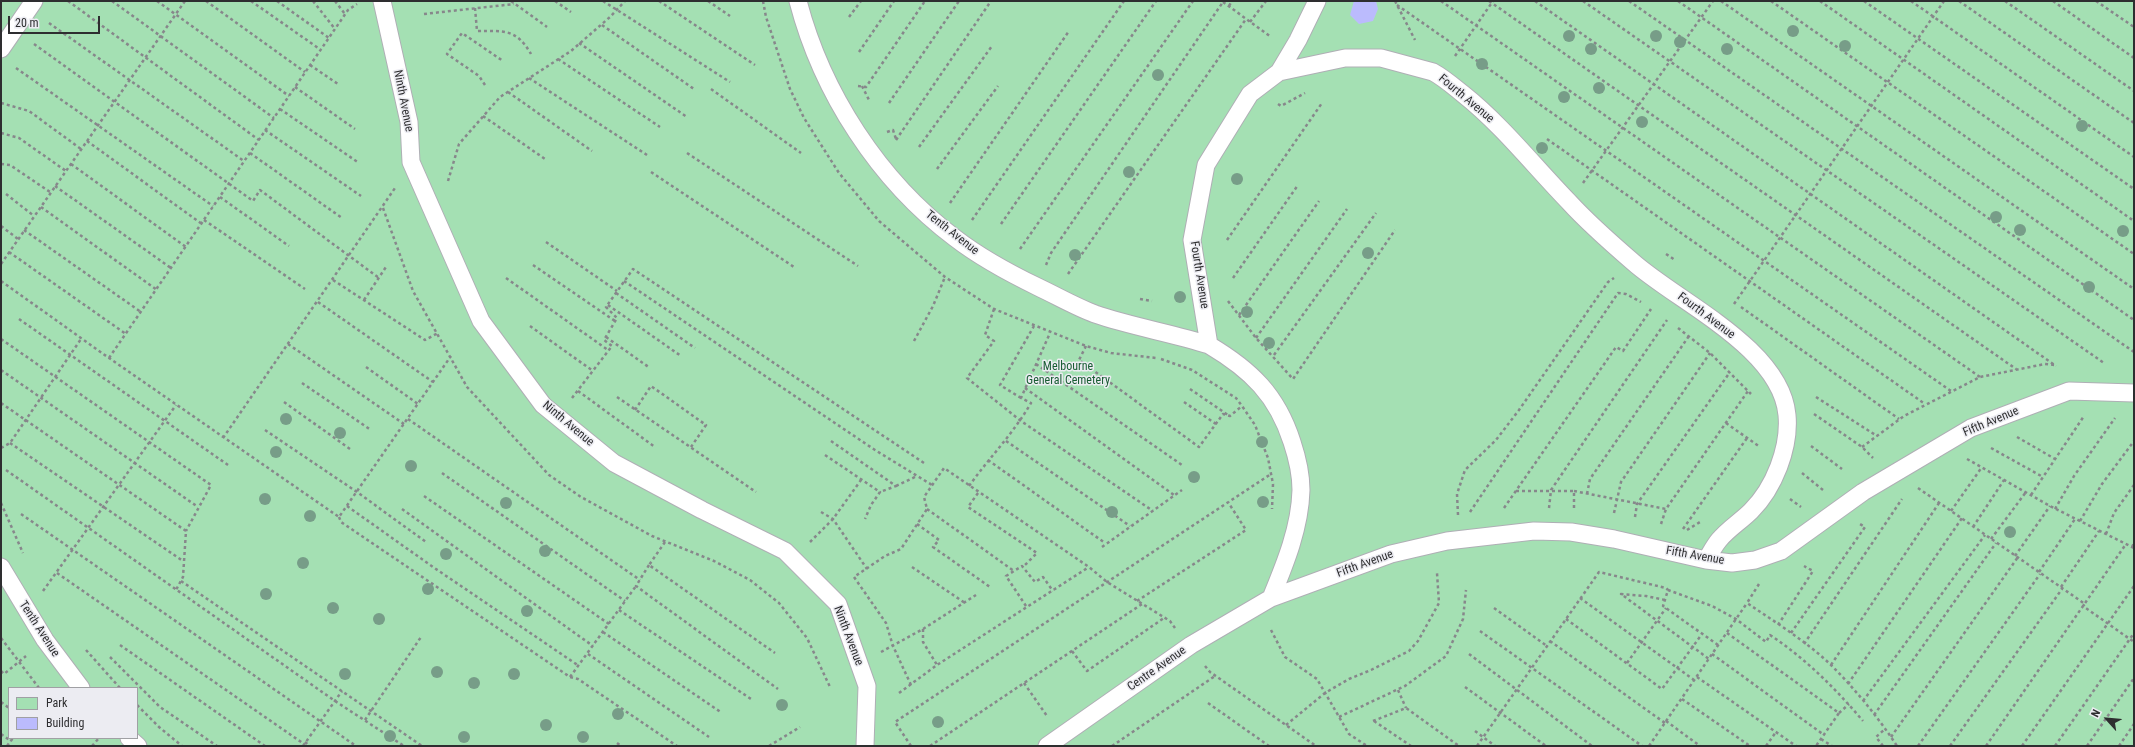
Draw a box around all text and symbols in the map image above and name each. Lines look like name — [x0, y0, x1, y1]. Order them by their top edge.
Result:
scale bar — [10, 8, 102, 34]
text: 20 m — [15, 16, 39, 30]
street label: Ninth Avenue — [390, 69, 416, 133]
street label: Fourth Avenue — [1435, 72, 1497, 126]
street label: Tenth Avenue — [922, 208, 982, 258]
street label: Fourth Avenue — [1187, 240, 1211, 310]
street label: Fourth Avenue — [1674, 290, 1738, 342]
park label: Melbourne General Cemetery — [1026, 360, 1110, 388]
street label: Ninth Avenue — [539, 398, 597, 450]
street label: Fifth Avenue — [1961, 404, 2021, 440]
street label: Fifth Avenue — [1665, 544, 1725, 568]
street label: Fifth Avenue — [1335, 547, 1395, 581]
street label: Tenth Avenue — [16, 598, 62, 660]
street label: Ninth Avenue — [830, 604, 866, 668]
street label: Centre Avenue — [1125, 644, 1189, 694]
legend — [8, 687, 138, 739]
text: Park — [46, 696, 67, 710]
north arrow — [2087, 699, 2127, 739]
text: N — [2089, 707, 2103, 719]
text: Building — [46, 716, 84, 730]

